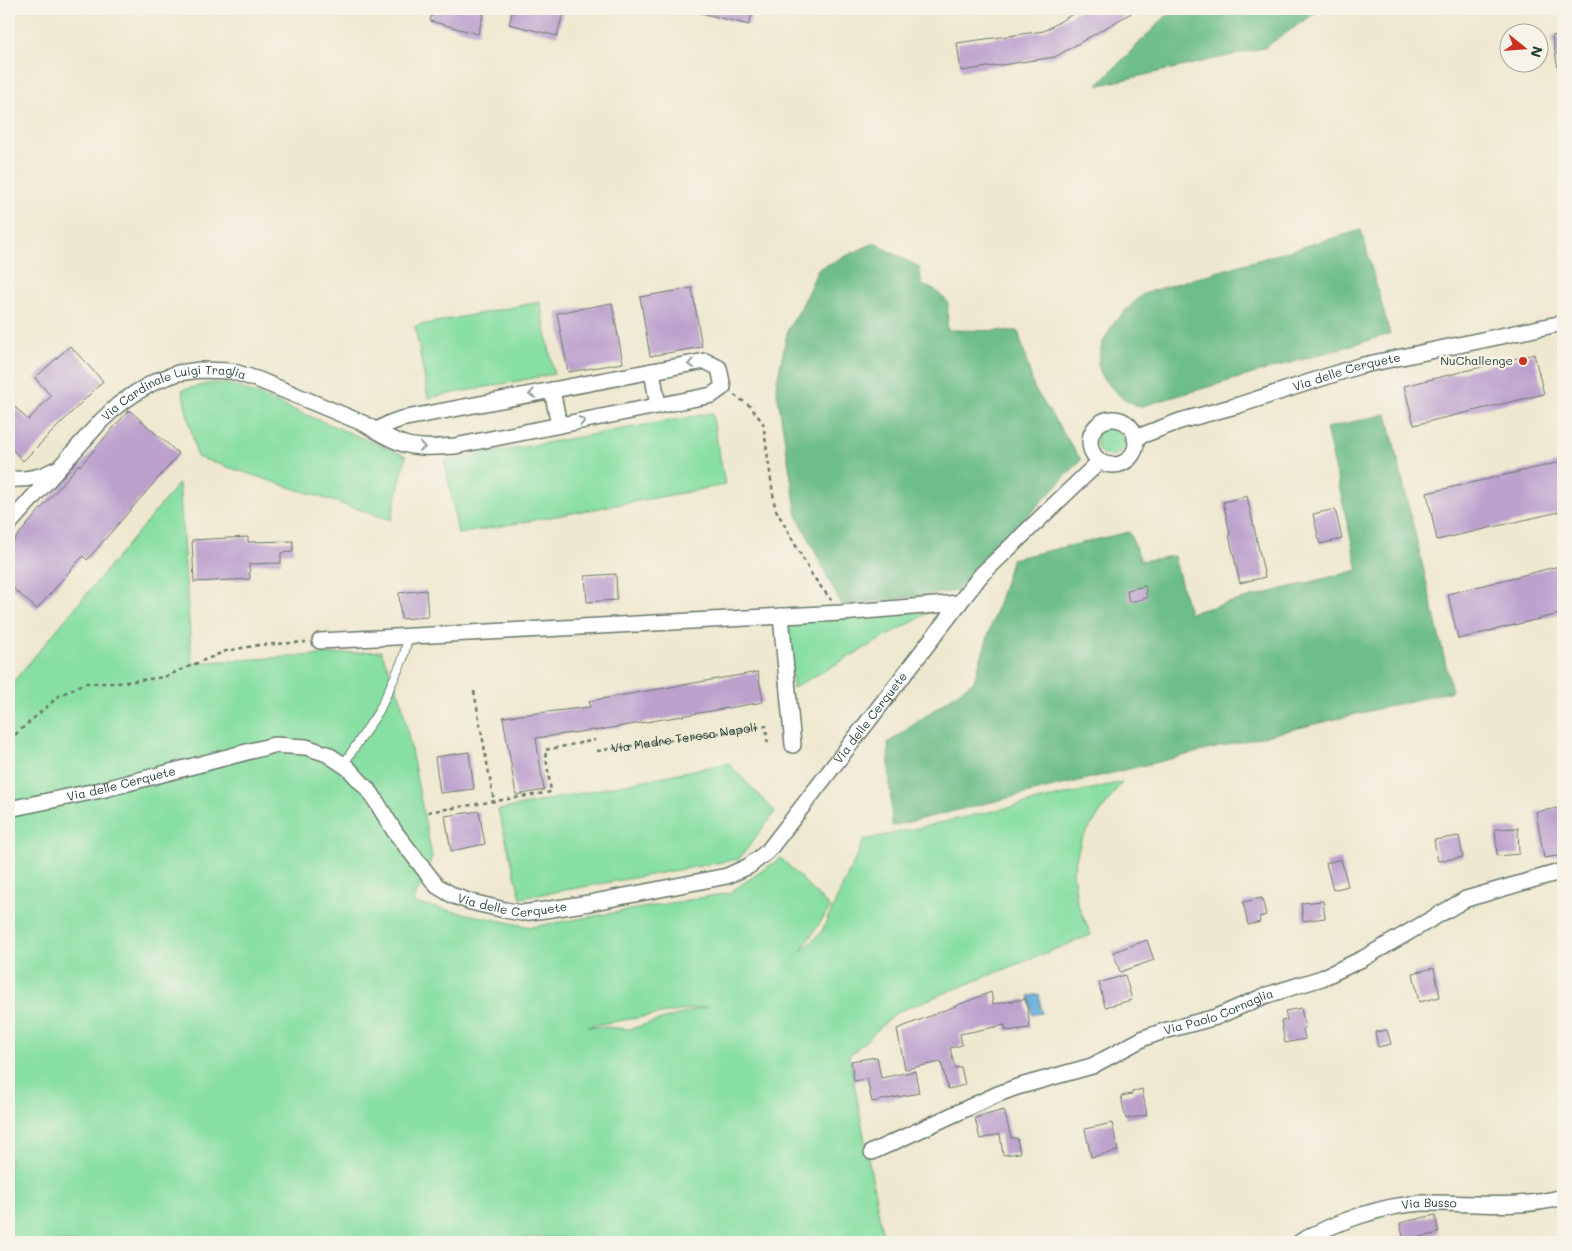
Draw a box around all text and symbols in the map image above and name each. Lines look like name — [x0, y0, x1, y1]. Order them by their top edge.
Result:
north arrow — [1500, 22, 1550, 72]
text: N — [1526, 44, 1548, 60]
street label: Via delle Cerquete — [1290, 348, 1402, 394]
place label: NuChallenge — [1440, 352, 1513, 368]
marker: NuChallenge — [1517, 355, 1529, 367]
one-way arrow — [687, 358, 696, 369]
street label: Via Cardinale Luigi Traglia — [97, 361, 248, 424]
one-way arrow — [527, 389, 536, 399]
one-way arrow — [577, 416, 586, 427]
one-way arrow — [418, 441, 426, 452]
street label: Via delle Cerquete — [829, 668, 910, 766]
street label: Via Madre Teresa Napoli — [610, 718, 758, 756]
street label: Via delle Cerquete — [65, 762, 177, 804]
street label: Via delle Cerquete — [456, 889, 568, 920]
street label: Via Paolo Cornaglia — [1162, 985, 1275, 1038]
street label: Via Busso — [1400, 1194, 1457, 1212]

